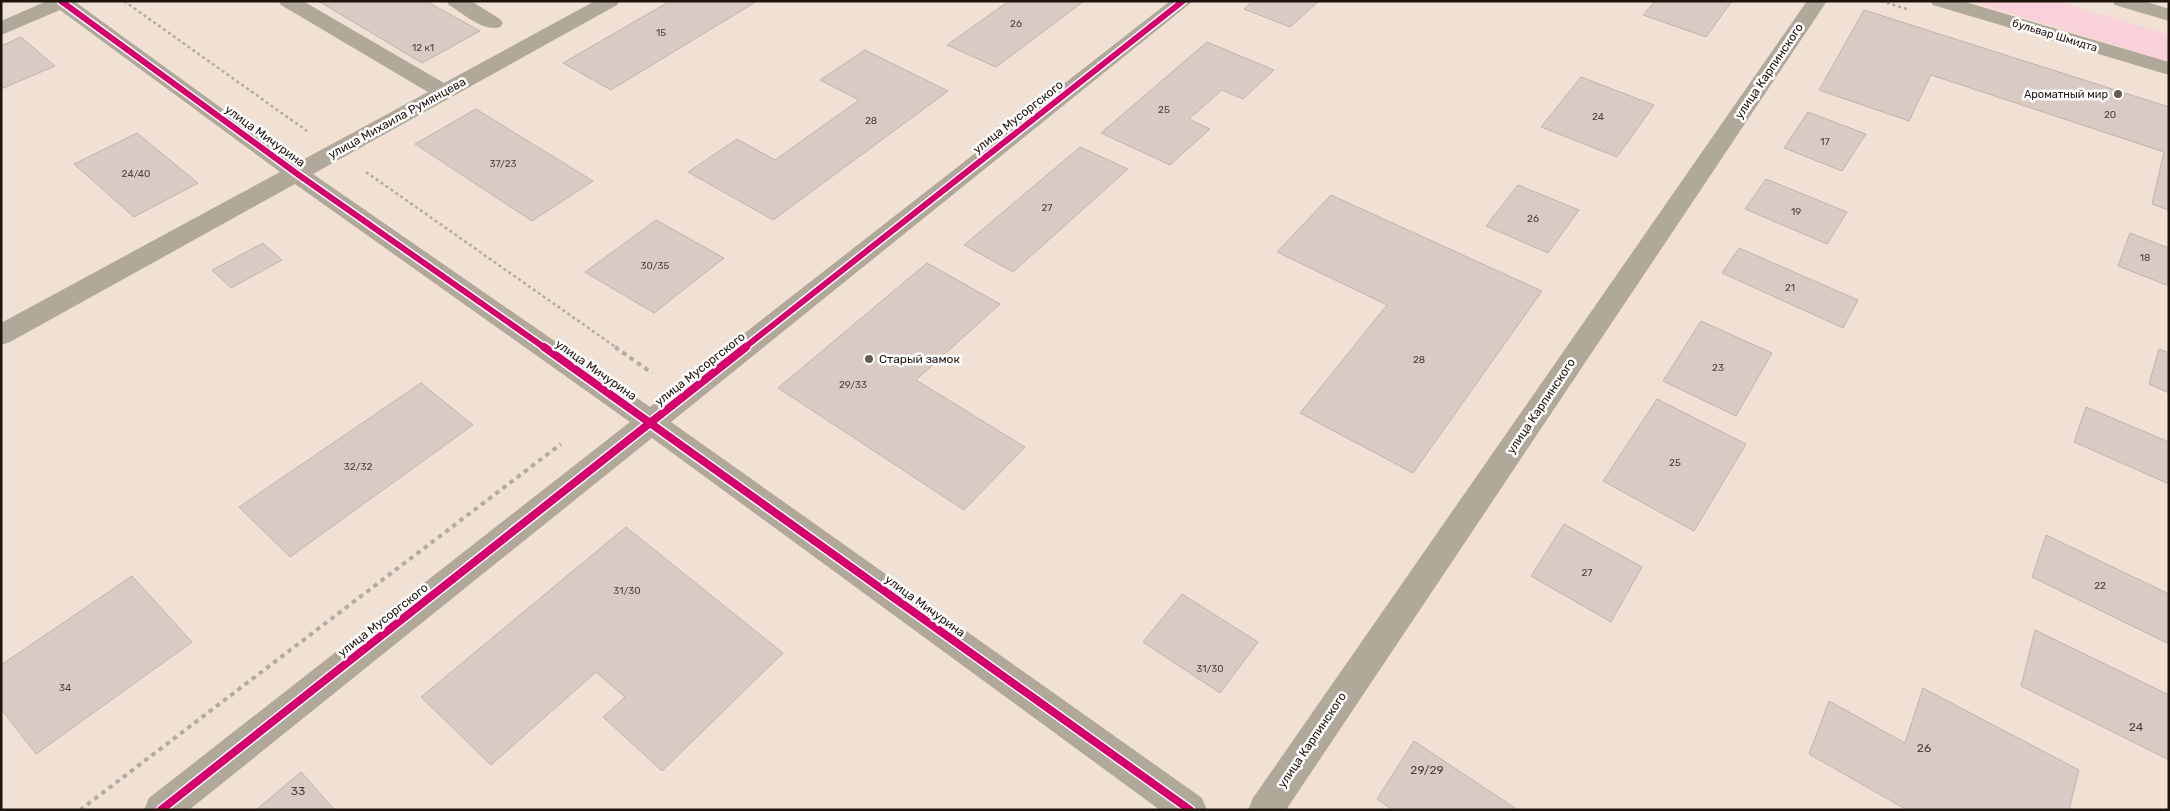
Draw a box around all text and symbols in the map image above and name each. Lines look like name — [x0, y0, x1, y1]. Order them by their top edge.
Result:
street label: бульвар Шмидта — [2011, 16, 2099, 55]
house number: 26 — [1010, 18, 1022, 30]
street label: улица Карпинского — [1732, 20, 1806, 121]
house number: 15 — [656, 27, 666, 39]
house number: 12 к1 — [412, 42, 434, 54]
street label: улица Михаила Румянцева — [326, 74, 468, 162]
street label: улица Мусоргского — [970, 77, 1066, 157]
place label: Ароматный мир — [2024, 88, 2108, 101]
marker: Ароматный мир — [2112, 88, 2124, 100]
street label: улица Мичурина — [222, 102, 308, 170]
house number: 25 — [1158, 104, 1170, 116]
house number: 20 — [2104, 109, 2116, 121]
house number: 24 — [1592, 111, 1604, 123]
house number: 28 — [865, 115, 877, 127]
house number: 17 — [1820, 136, 1830, 148]
house number: 37/23 — [489, 158, 517, 170]
house number: 24/40 — [122, 168, 150, 180]
house number: 27 — [1042, 202, 1053, 214]
house number: 19 — [1791, 206, 1801, 218]
house number: 26 — [1527, 213, 1539, 225]
house number: 18 — [2140, 252, 2150, 264]
house number: 30/35 — [641, 260, 670, 272]
house number: 21 — [1785, 282, 1795, 294]
street label: улица Мусоргского — [652, 329, 748, 409]
street label: улица Мичурина — [553, 337, 639, 403]
place label: Старый замок — [879, 352, 960, 366]
marker: Старый замок — [863, 353, 875, 365]
house number: 28 — [1413, 354, 1425, 366]
street label: улица Карпинского — [1504, 355, 1578, 456]
house number: 23 — [1712, 362, 1724, 374]
house number: 29/33 — [839, 379, 867, 391]
house number: 25 — [1669, 457, 1681, 469]
house number: 32/32 — [344, 461, 372, 473]
house number: 27 — [1582, 567, 1593, 579]
street label: улица Мичурина — [882, 572, 968, 640]
street label: улица Мусоргского — [335, 580, 431, 660]
house number: 22 — [2094, 580, 2106, 592]
house number: 31/30 — [613, 585, 641, 597]
house number: 31/30 — [1196, 663, 1224, 675]
house number: 34 — [59, 682, 71, 694]
street label: улица Карпинского — [1275, 689, 1349, 790]
house number: 24 — [2129, 720, 2144, 734]
house number: 26 — [1917, 741, 1931, 755]
house number: 29/29 — [1410, 763, 1444, 777]
house number: 33 — [291, 784, 305, 798]

